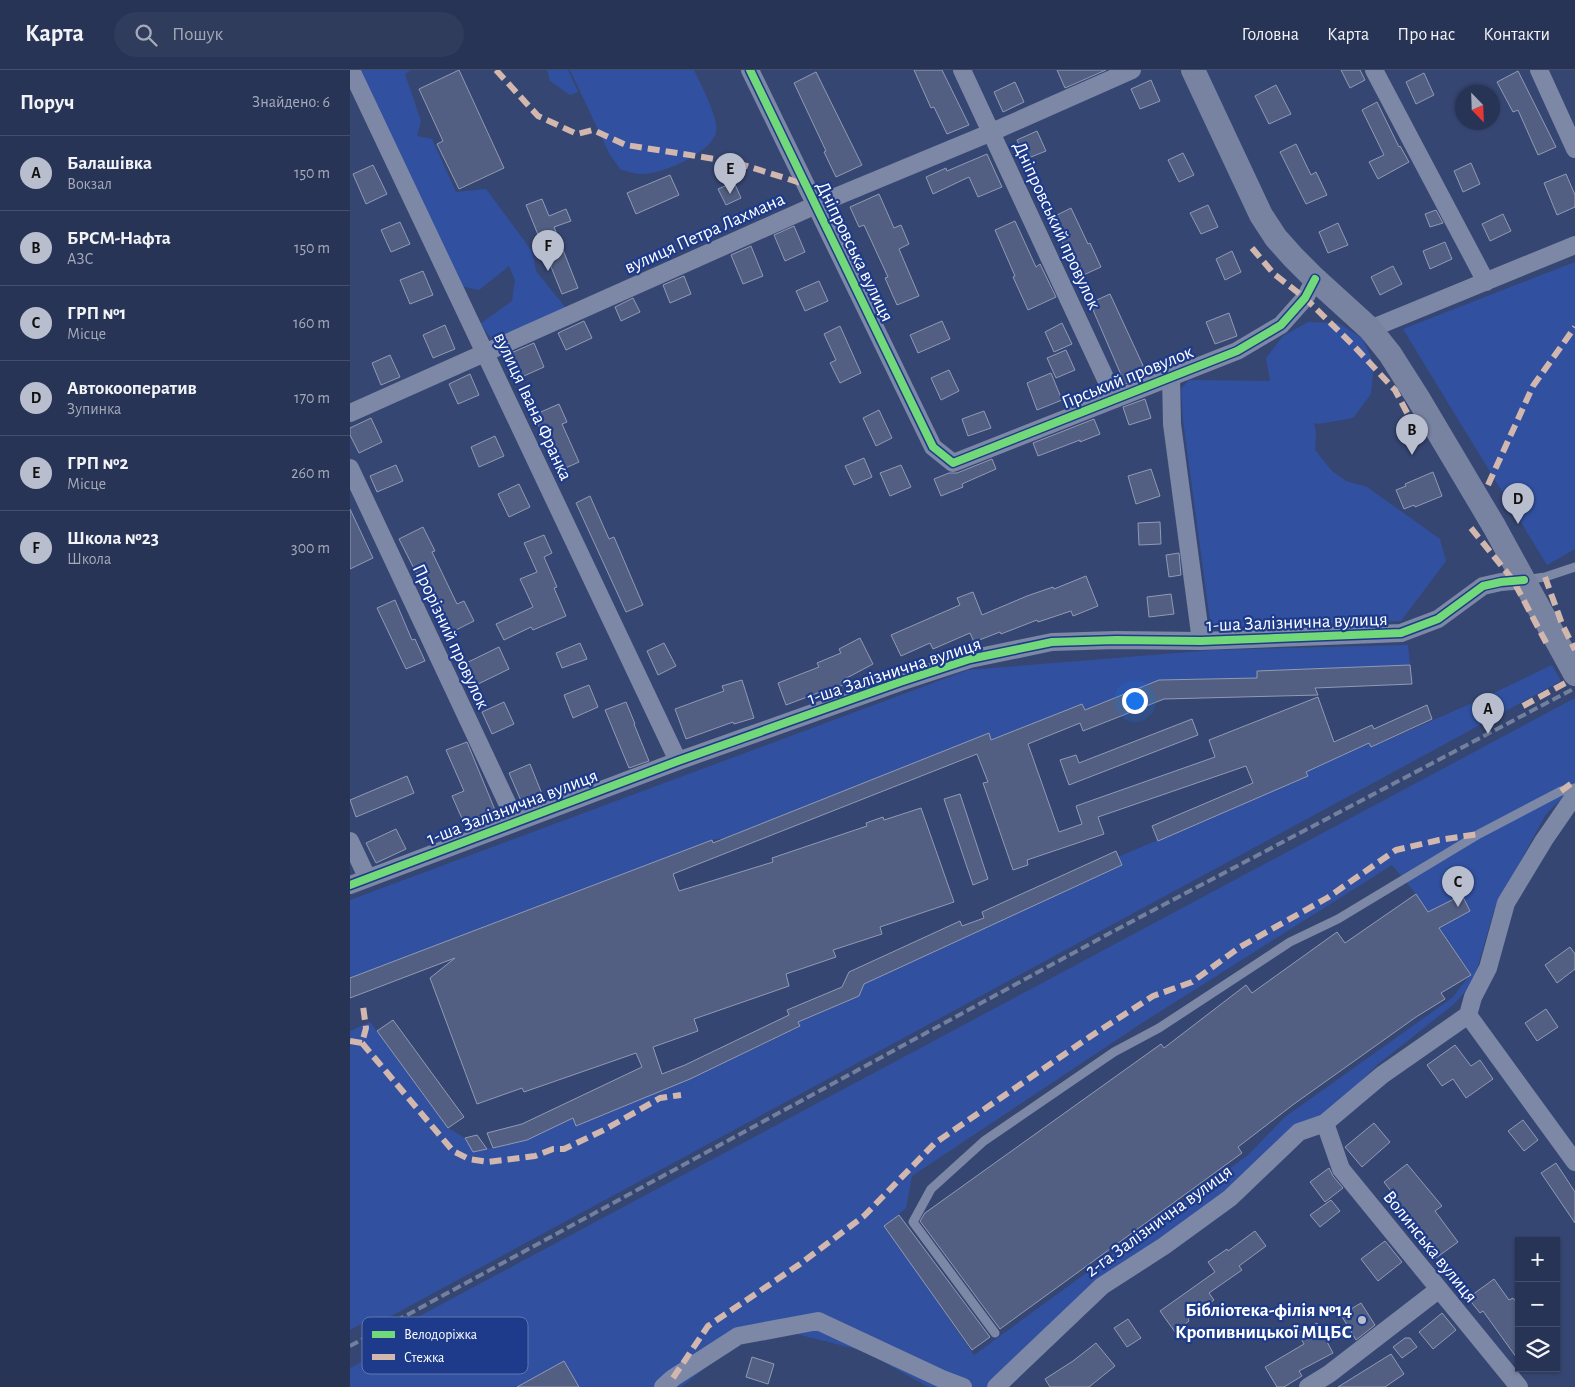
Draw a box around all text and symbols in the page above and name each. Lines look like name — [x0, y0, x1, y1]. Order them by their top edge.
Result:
search box — [114, 12, 464, 57]
icon: search — [132, 21, 160, 49]
text: Карта — [25, 22, 84, 46]
text: Пошук — [172, 25, 223, 44]
text: Головна — [1242, 26, 1299, 44]
text: Карта — [1327, 26, 1369, 44]
text: Про нас — [1397, 26, 1455, 44]
text: Контакти — [1483, 26, 1550, 44]
north arrow — [1455, 85, 1500, 130]
text: Поруч — [20, 92, 74, 113]
text: Знайдено: 6 — [252, 94, 330, 110]
street label: Дніпровський провулок — [1009, 139, 1104, 313]
pin: E — [714, 153, 746, 194]
text: Балашівка — [67, 154, 152, 173]
text: A — [31, 165, 41, 181]
text: 150 m — [294, 165, 330, 181]
text: Вокзал — [67, 176, 112, 192]
street label: Дніпровська вулиця — [812, 179, 897, 325]
street label: вулиця Петра Лахмана — [622, 189, 788, 277]
text: БРСМ-Нафта — [67, 229, 171, 248]
pin: F — [532, 230, 564, 271]
text: B — [31, 240, 41, 256]
text: 150 m — [294, 240, 330, 256]
text: АЗС — [67, 251, 94, 267]
text: ГРП №1 — [67, 304, 126, 323]
text: C — [32, 315, 40, 331]
text: 160 m — [293, 315, 330, 331]
text: Місце — [67, 326, 106, 342]
street label: вулиця Івана Франка — [490, 330, 575, 484]
street label: Гірський провулок — [1059, 342, 1196, 412]
text: Автокооператив — [67, 379, 197, 398]
text: D — [31, 390, 41, 406]
text: 170 m — [294, 390, 330, 406]
text: Зупинка — [67, 401, 121, 417]
pin: B — [1396, 414, 1428, 455]
text: ГРП №2 — [67, 454, 128, 473]
text: E — [32, 465, 40, 481]
text: 260 m — [291, 465, 330, 481]
text: Місце — [67, 476, 106, 492]
pin: D — [1502, 483, 1534, 524]
text: Школа №23 — [67, 529, 159, 548]
text: F — [32, 540, 40, 556]
text: 300 m — [291, 540, 330, 556]
text: Школа — [67, 551, 111, 567]
street label: Прорізний провулок — [409, 561, 493, 712]
street label: 1-ша Залізнична вулиця — [1206, 610, 1388, 635]
street label: 1-ша Залізнична вулиця — [805, 634, 984, 708]
your location — [1122, 688, 1148, 714]
pin: A — [1472, 693, 1504, 734]
street label: 1-ша Залізнична вулиця — [424, 766, 601, 849]
pin: C — [1442, 866, 1474, 907]
street label: 2-га Залізнична вулиця — [1082, 1162, 1236, 1281]
street label: Волинська вулиця — [1379, 1187, 1481, 1306]
map controls — [1515, 1237, 1560, 1372]
button: + — [1515, 1237, 1560, 1282]
button: − — [1515, 1282, 1560, 1327]
place label: Бібліотека-філія №14 Кропивницької МЦБС — [1175, 1301, 1352, 1342]
marker: Бібліотека-філія №14 Кропивницької МЦБС — [1356, 1314, 1368, 1326]
legend — [362, 1317, 528, 1374]
button: layers — [1515, 1327, 1560, 1372]
text: Велодоріжка — [404, 1328, 478, 1342]
text: Стежка — [404, 1351, 445, 1365]

